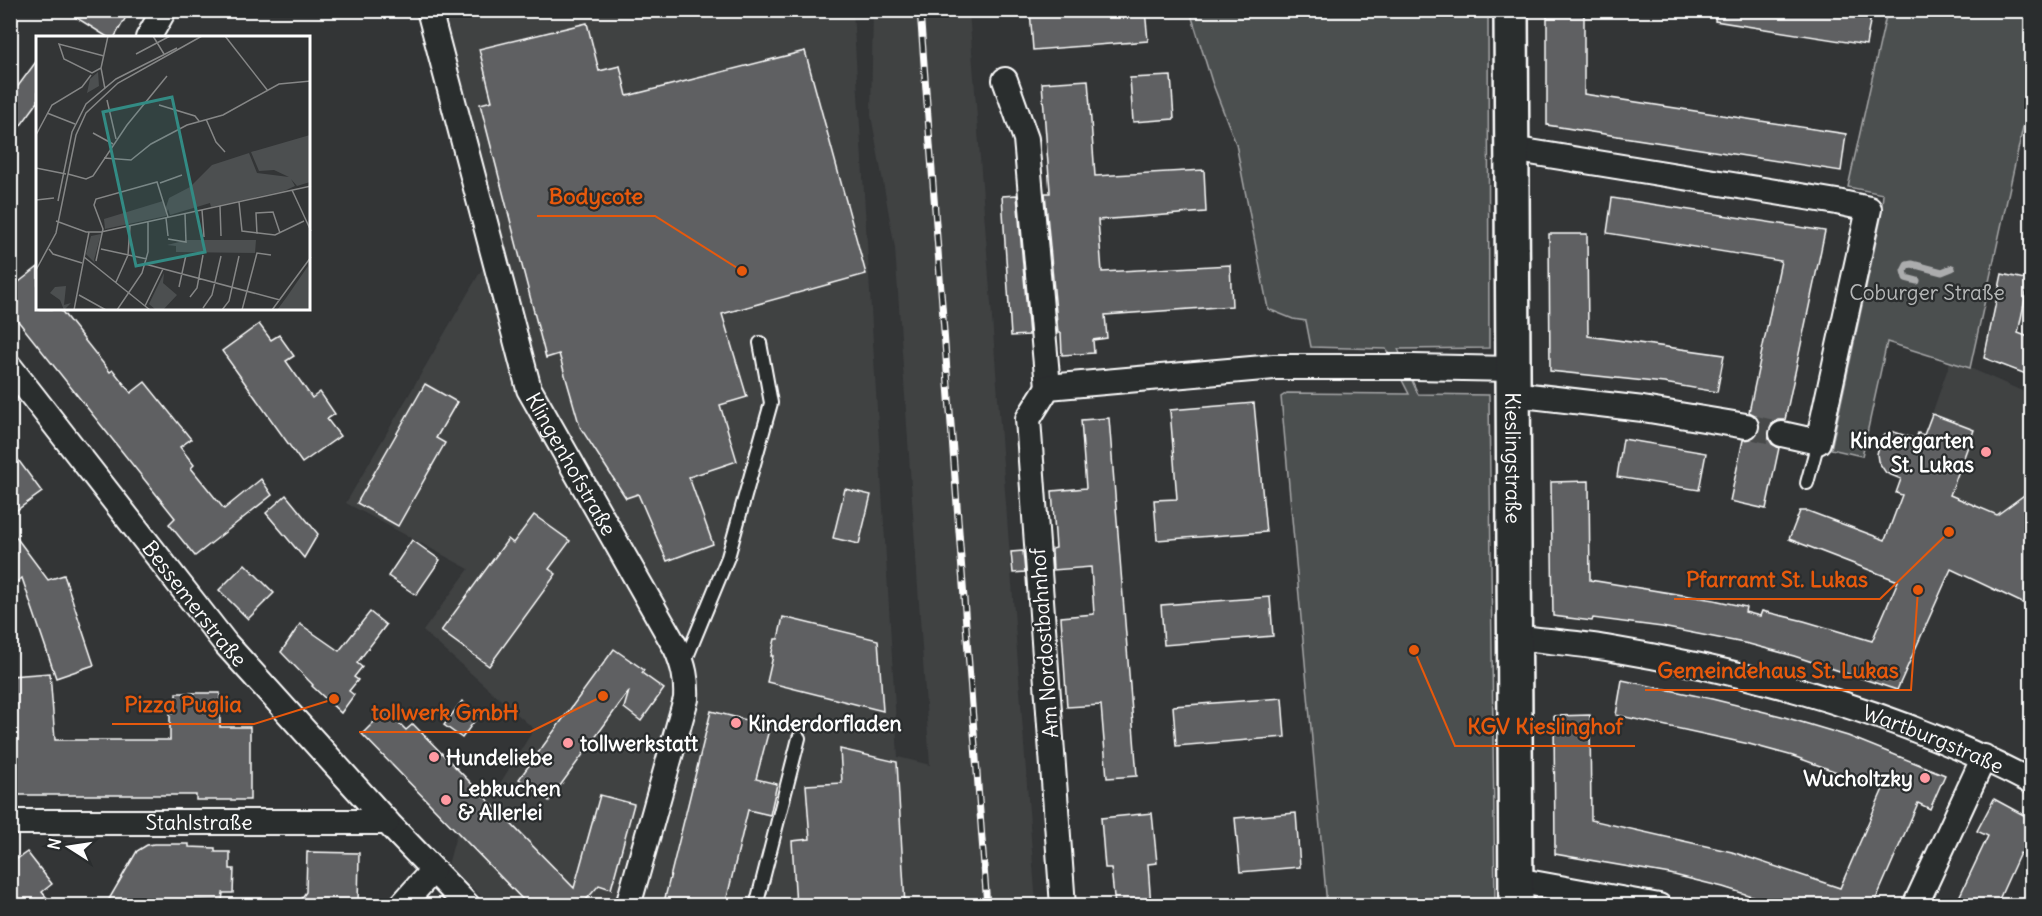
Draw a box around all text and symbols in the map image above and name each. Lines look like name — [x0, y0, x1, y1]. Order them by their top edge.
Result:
inset map — [36, 36, 310, 310]
callout: Bodycote — [537, 176, 655, 216]
text: Bodycote — [549, 182, 643, 210]
park label: Coburger Straße — [1849, 279, 2005, 306]
street label: Klingenhofstraße — [520, 387, 623, 540]
street label: Kieslingstraße — [1500, 392, 1527, 524]
place label: Kindergarten St. Lukas — [1850, 427, 1974, 478]
marker: Kindergarten St. Lukas — [1979, 445, 1993, 459]
street label: Bessemerstraße — [137, 535, 253, 672]
street label: Am Nordostbahnhof — [1024, 546, 1064, 739]
callout: Pfarramt St. Lukas — [1674, 559, 1880, 599]
text: Pfarramt St. Lukas — [1686, 565, 1868, 593]
callout: Gemeindehaus St. Lukas — [1645, 650, 1911, 690]
text: Gemeindehaus St. Lukas — [1657, 656, 1899, 684]
callout: Pizza Puglia — [112, 684, 254, 724]
text: Pizza Puglia — [124, 690, 242, 718]
callout: tollwerk GmbH — [359, 692, 530, 732]
text: tollwerk GmbH — [371, 698, 519, 726]
street label: Wartburgstraße — [1859, 698, 2008, 779]
callout: KGV Kieslinghof — [1455, 706, 1635, 746]
place label: Kinderdorfladen — [748, 710, 902, 737]
text: KGV Kieslinghof — [1467, 712, 1623, 740]
marker: Kinderdorfladen — [729, 716, 743, 730]
place label: tollwerkstatt — [580, 730, 699, 757]
marker: tollwerkstatt — [561, 736, 575, 750]
place label: Hundeliebe — [446, 744, 553, 771]
marker: Hundeliebe — [427, 750, 441, 764]
place label: Wucholtzky — [1803, 765, 1913, 792]
marker: Wucholtzky — [1918, 771, 1932, 785]
place label: Lebkuchen & Allerlei — [458, 775, 561, 826]
marker: Lebkuchen & Allerlei — [439, 793, 453, 807]
street label: Stahlstraße — [146, 809, 253, 836]
north arrow — [39, 817, 99, 877]
text: N — [43, 836, 65, 851]

